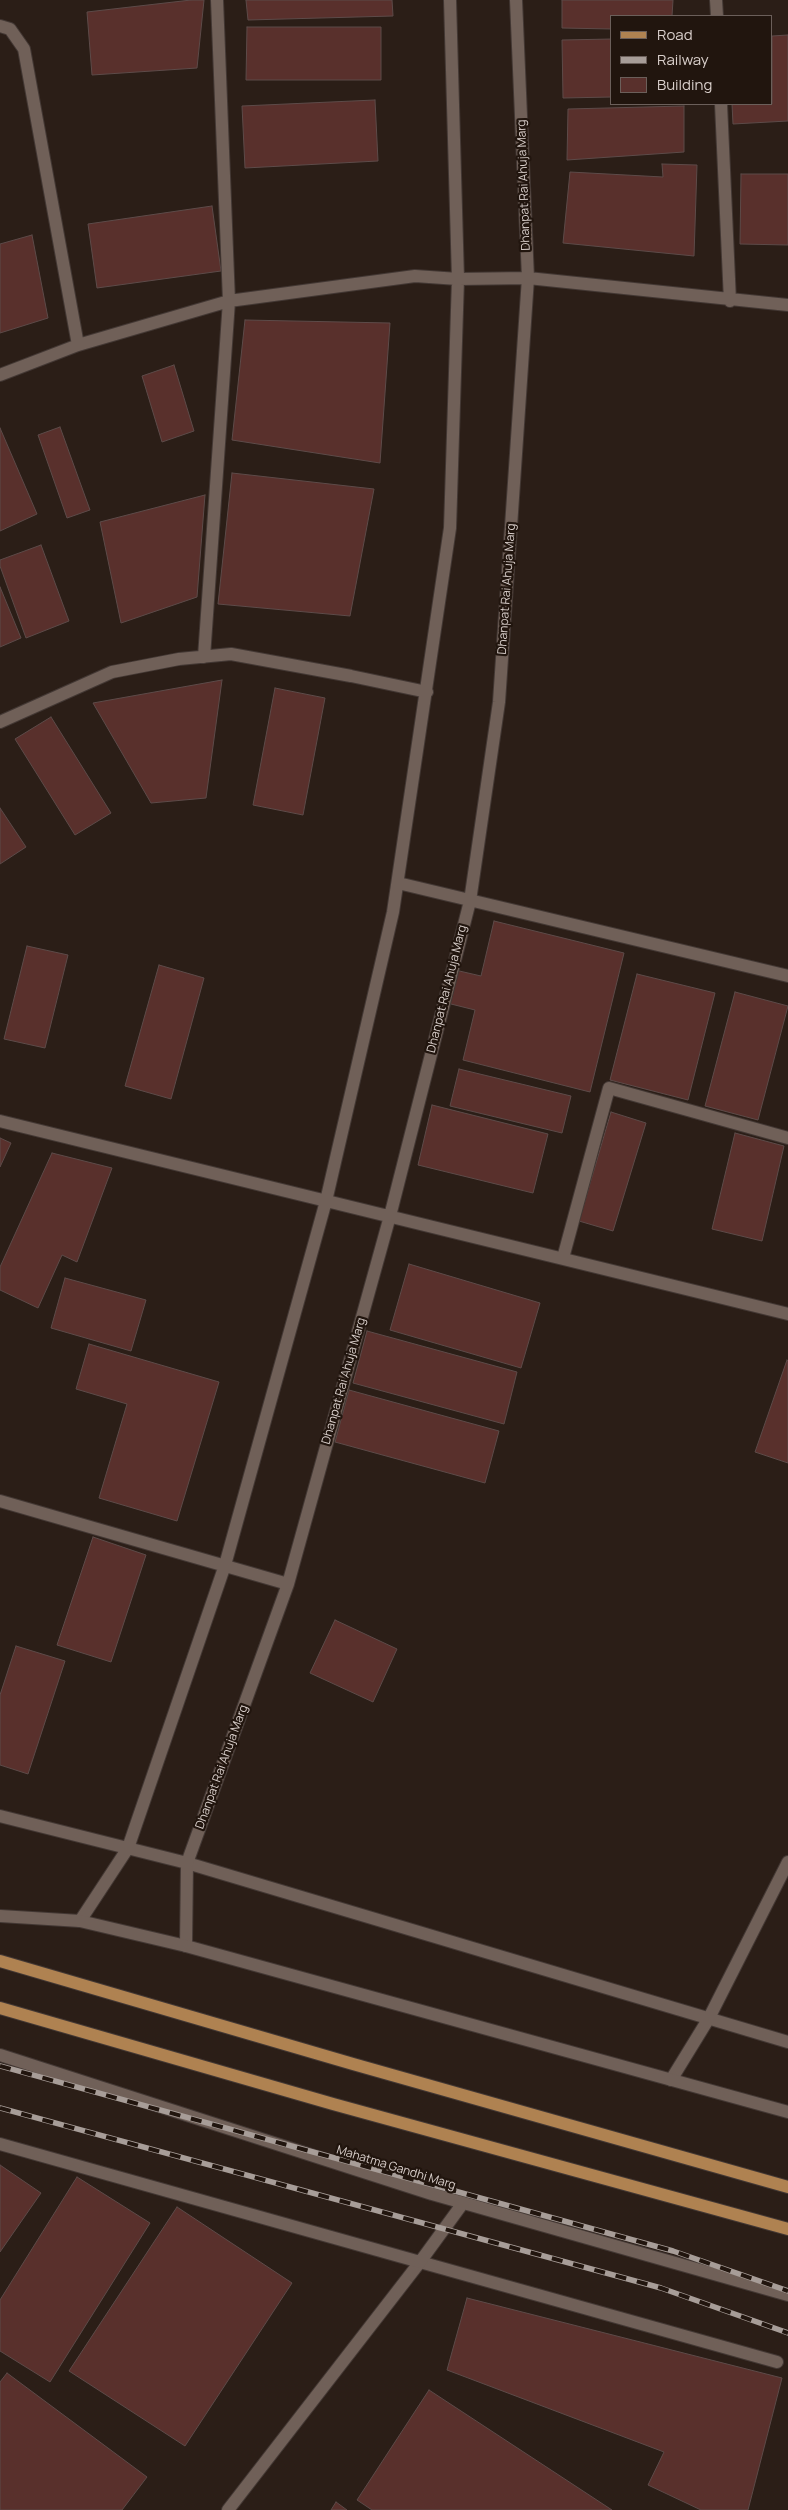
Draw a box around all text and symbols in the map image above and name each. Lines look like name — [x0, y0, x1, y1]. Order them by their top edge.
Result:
legend — [610, 15, 773, 105]
text: Road — [657, 24, 693, 45]
text: Railway — [657, 49, 709, 70]
text: Building — [657, 74, 712, 95]
street label: Dhanpat Rai Ahuja Marg — [515, 119, 533, 251]
street label: Dhanpat Rai Ahuja Marg — [495, 523, 519, 655]
street label: Dhanpat Rai Ahuja Marg — [424, 924, 470, 1054]
street label: Dhanpat Rai Ahuja Marg — [319, 1316, 369, 1446]
street label: Dhanpat Rai Ahuja Marg — [193, 1703, 251, 1831]
street label: Mahatma Gandhi Marg — [335, 2143, 457, 2193]

